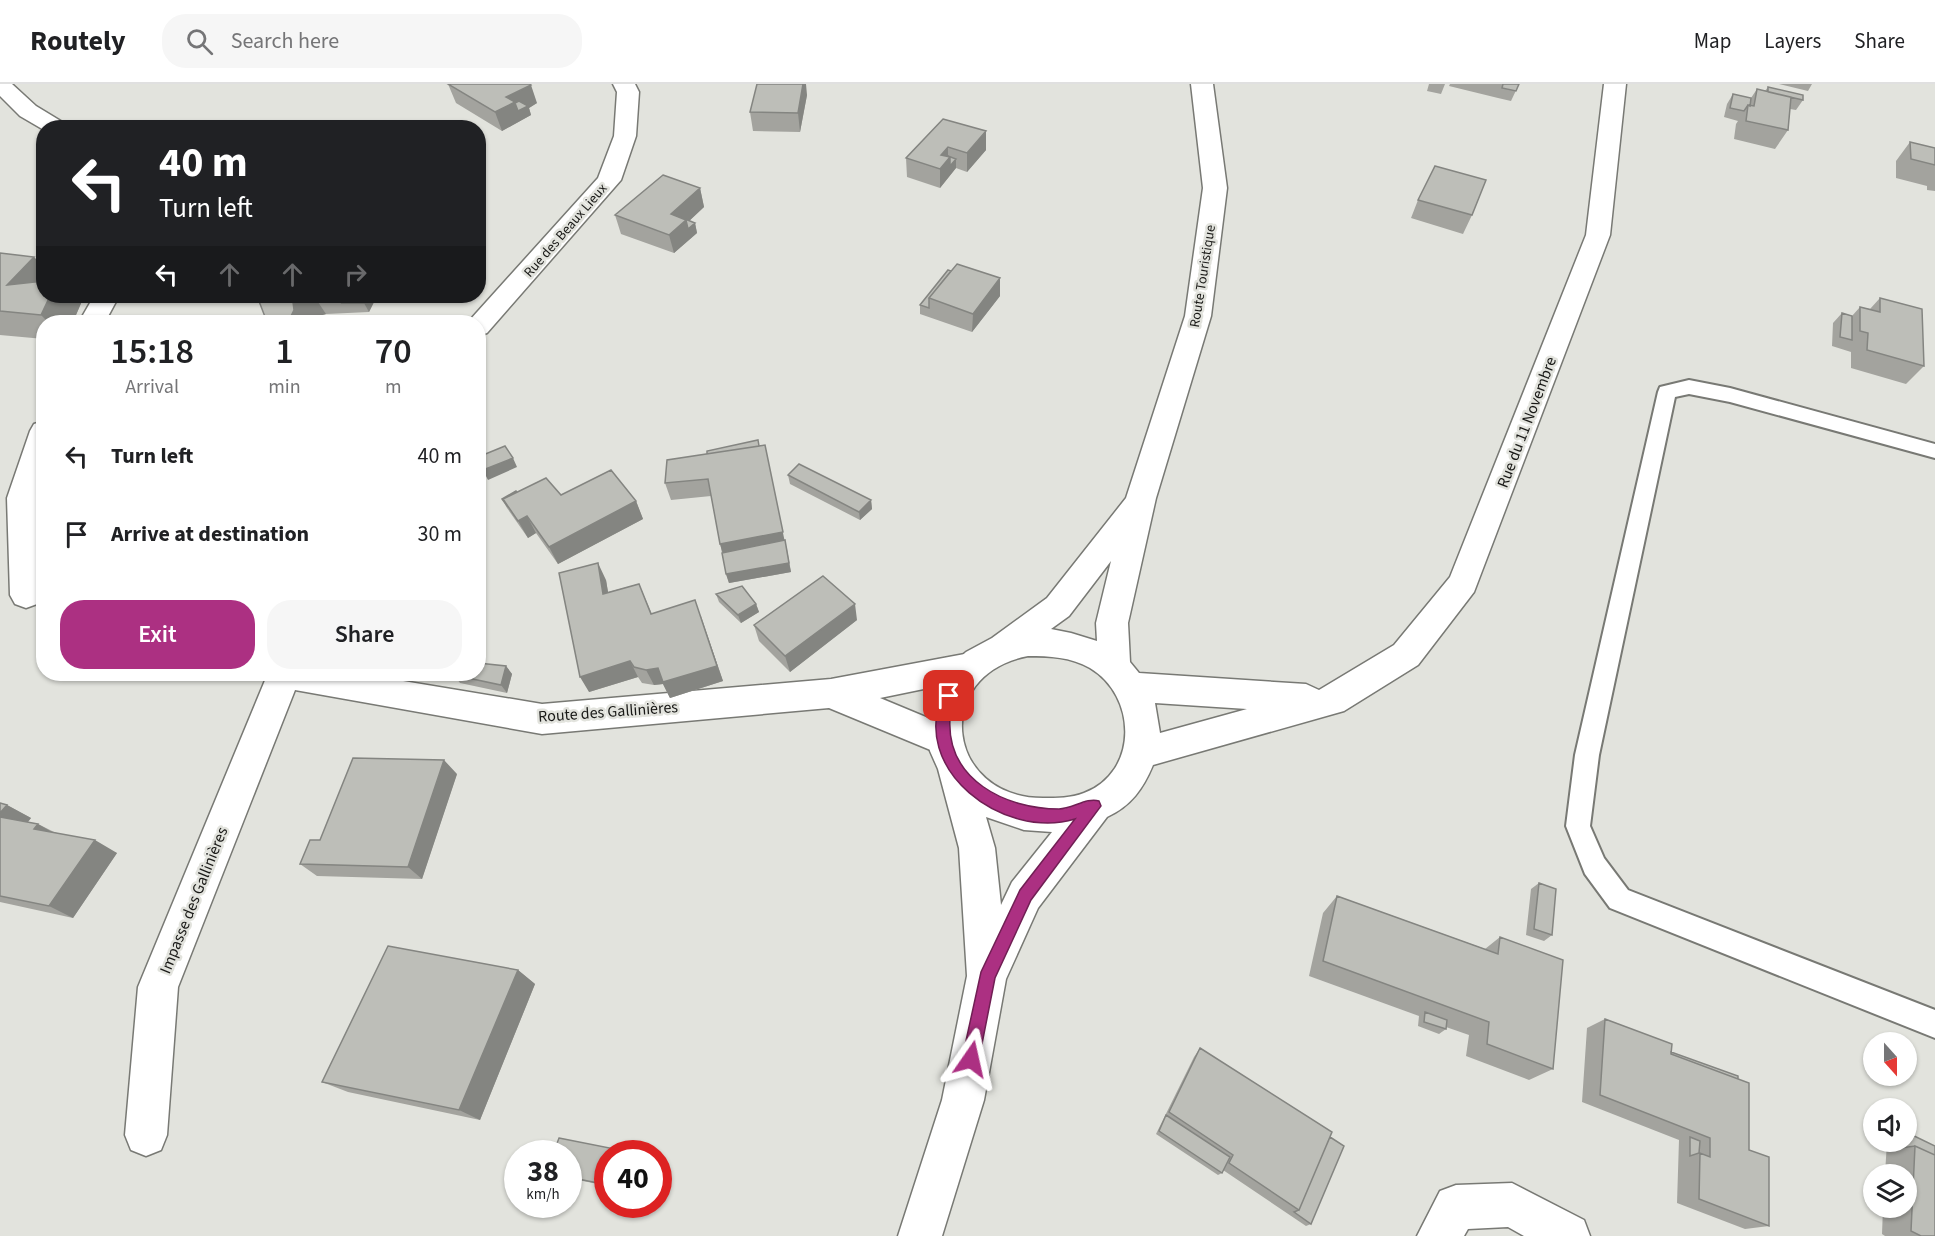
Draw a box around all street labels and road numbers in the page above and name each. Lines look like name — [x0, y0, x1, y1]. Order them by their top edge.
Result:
street label: Rue des Beaux Lieux — [519, 179, 613, 282]
street label: Route Touristique — [1185, 223, 1221, 329]
street label: Rue du 11 Novembre — [1492, 354, 1562, 491]
street label: Route des Gallinières — [537, 696, 679, 728]
street label: Impasse des Gallinières — [154, 824, 233, 977]

